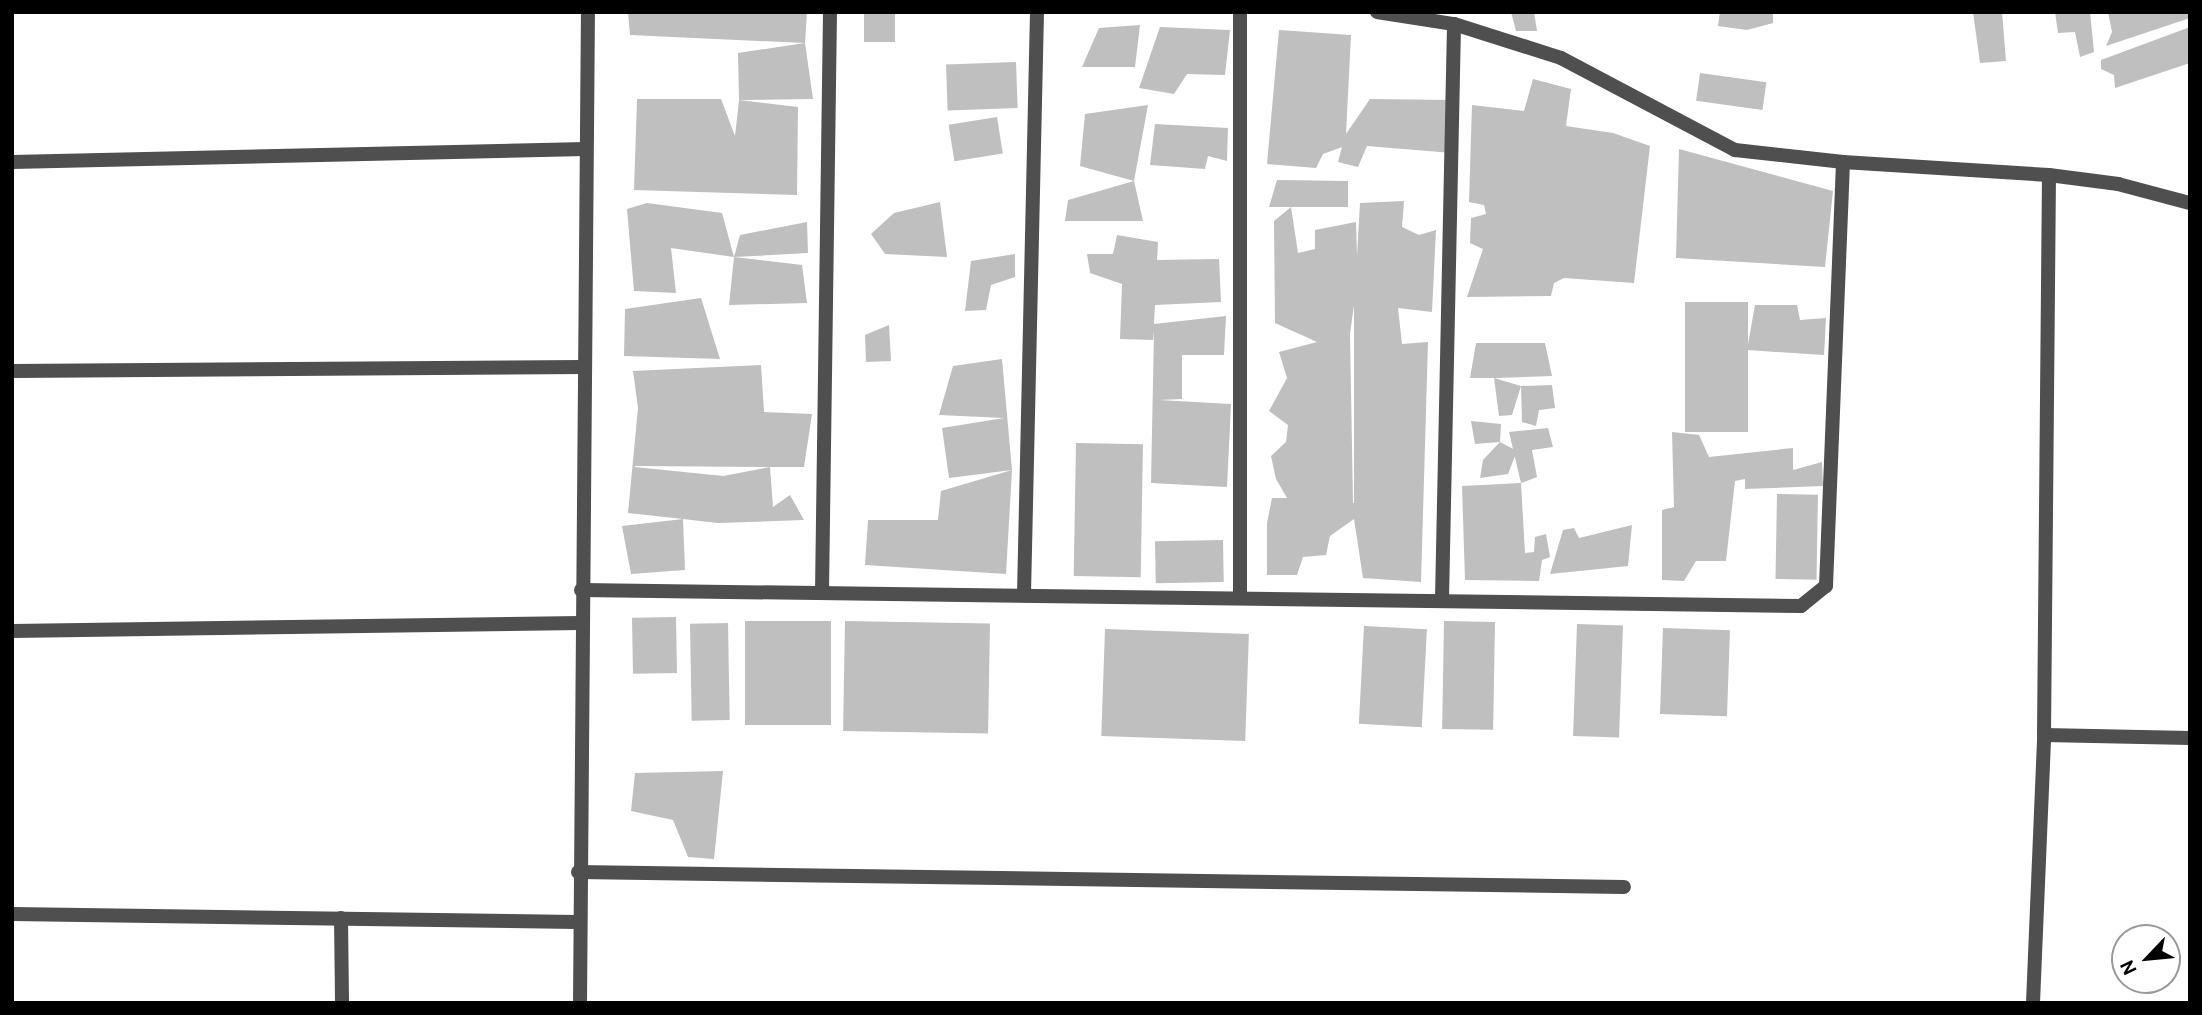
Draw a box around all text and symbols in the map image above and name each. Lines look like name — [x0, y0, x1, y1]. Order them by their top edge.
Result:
north arrow — [2111, 924, 2181, 994]
text: N — [2115, 956, 2142, 979]

